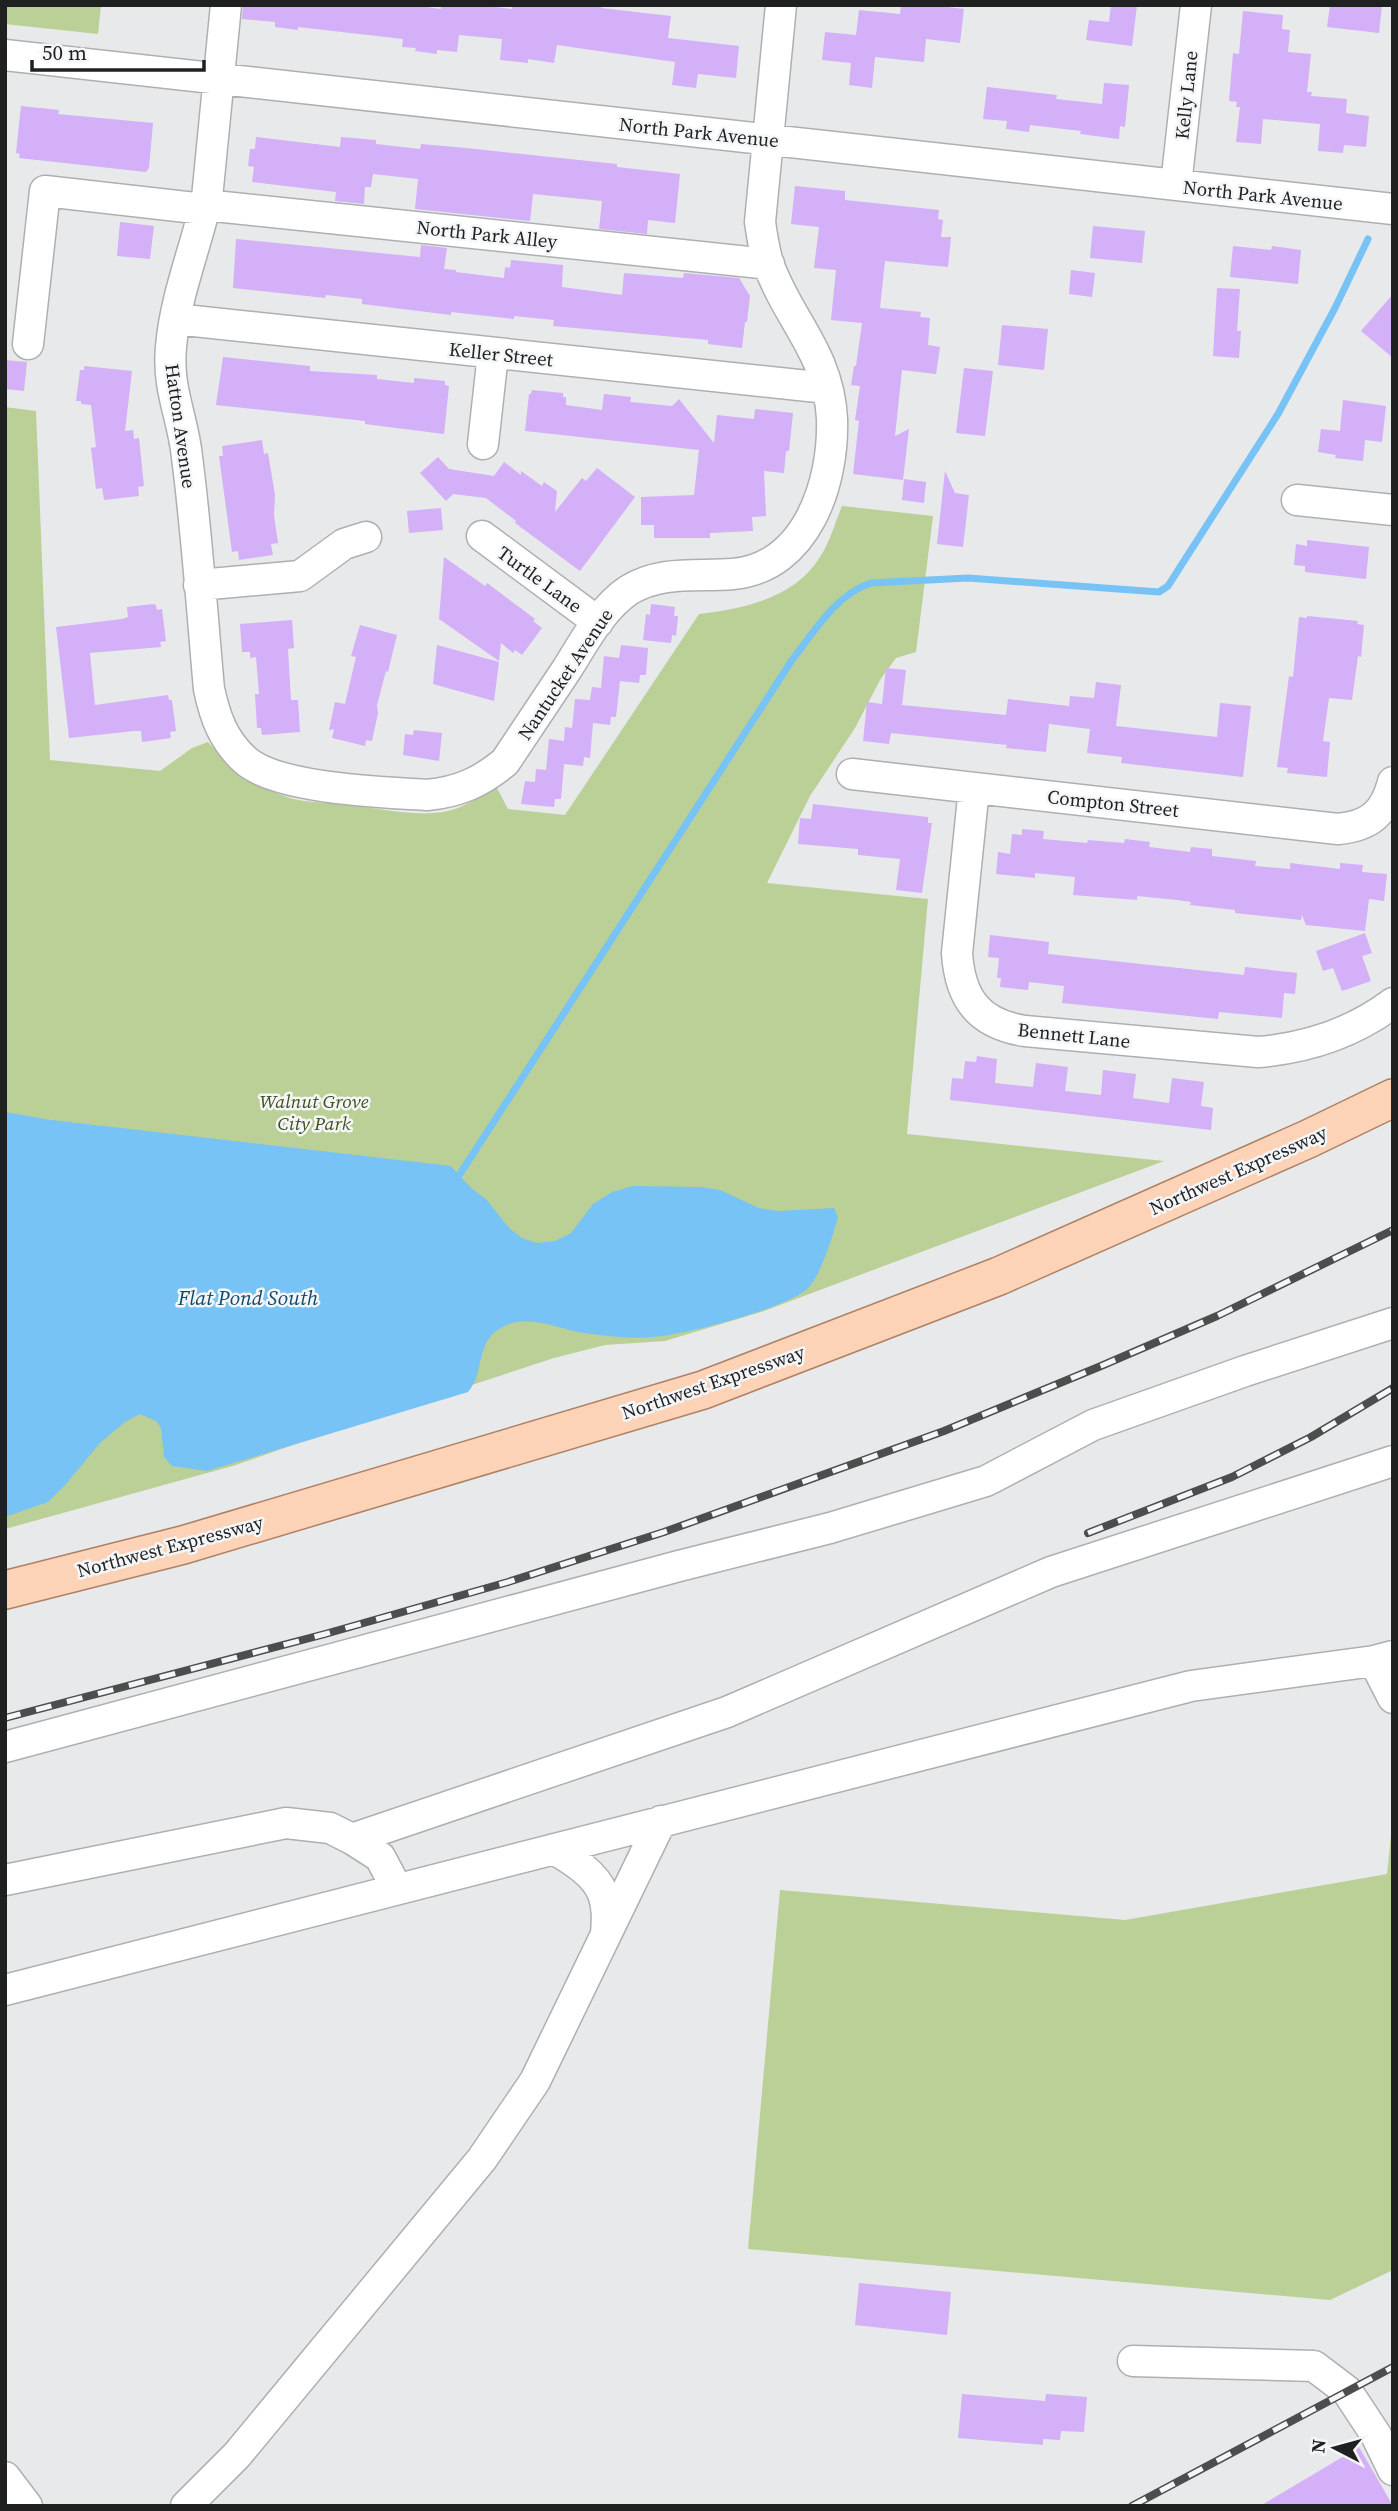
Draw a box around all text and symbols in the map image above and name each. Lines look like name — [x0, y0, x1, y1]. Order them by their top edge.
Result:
scale bar — [32, 28, 203, 72]
text: 50 m — [42, 38, 87, 67]
street label: Kelly Lane — [1168, 49, 1204, 141]
street label: North Park Avenue — [618, 111, 780, 153]
street label: North Park Avenue — [1182, 174, 1344, 216]
street label: North Park Alley — [415, 214, 559, 254]
street label: Keller Street — [448, 336, 555, 372]
street label: Hatton Avenue — [159, 362, 203, 490]
street label: Turtle Lane — [492, 540, 588, 618]
street label: Nantucket Avenue — [511, 603, 619, 745]
street label: Compton Street — [1046, 783, 1181, 823]
street label: Bennett Lane — [1016, 1016, 1132, 1054]
park label: Walnut Grove City Park — [260, 1088, 369, 1136]
street label: Northwest Expressway — [1145, 1119, 1331, 1221]
water label: Flat Pond South — [177, 1283, 319, 1312]
street label: Northwest Expressway — [618, 1338, 808, 1426]
street label: Northwest Expressway — [74, 1509, 266, 1583]
north arrow — [1300, 2413, 1370, 2483]
text: N — [1304, 2438, 1332, 2454]

